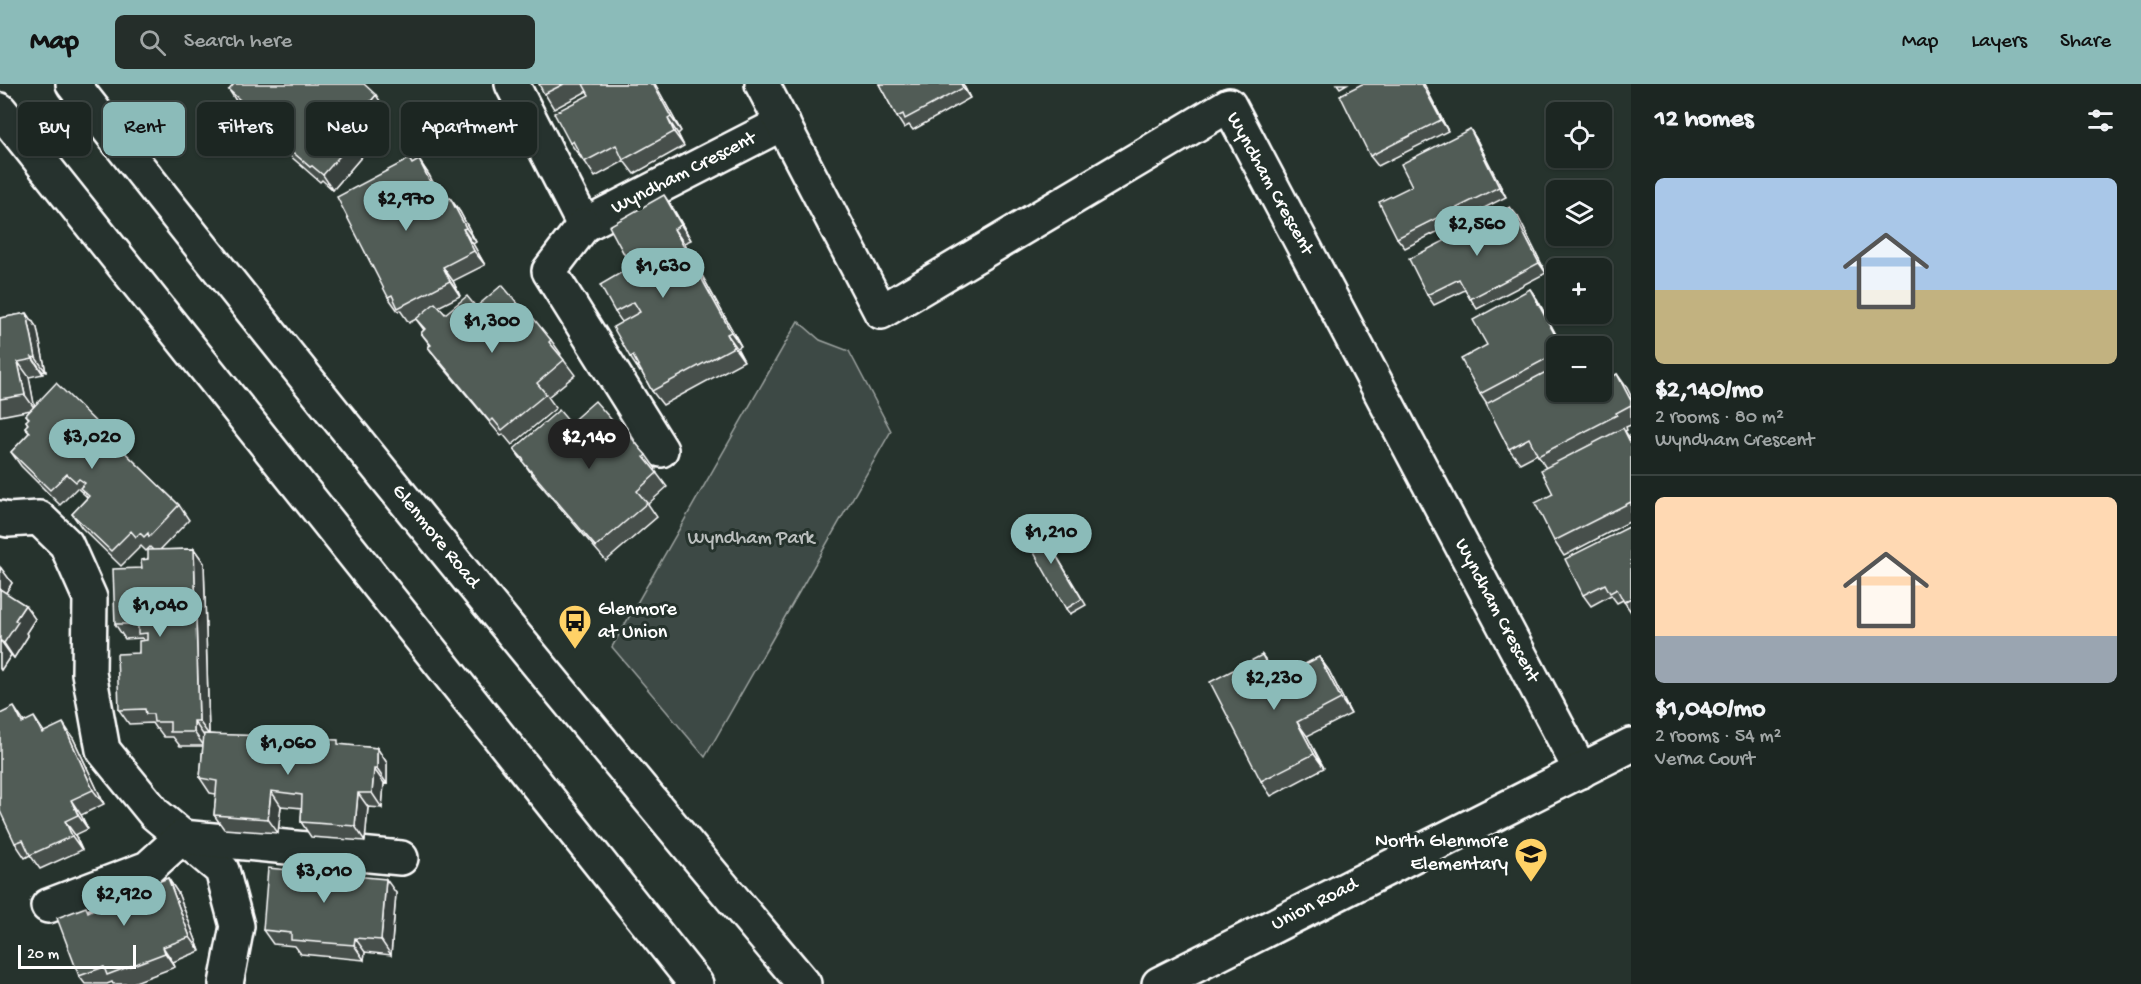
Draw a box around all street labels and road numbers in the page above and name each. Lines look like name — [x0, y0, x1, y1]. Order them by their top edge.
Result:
street label: Wyndham Crescent — [1220, 109, 1319, 261]
street label: Wyndham Crescent — [608, 127, 762, 220]
street label: Glenmore Road — [386, 480, 485, 595]
street label: Wyndham Crescent — [1448, 535, 1544, 688]
street label: Union Road — [1268, 872, 1364, 937]

